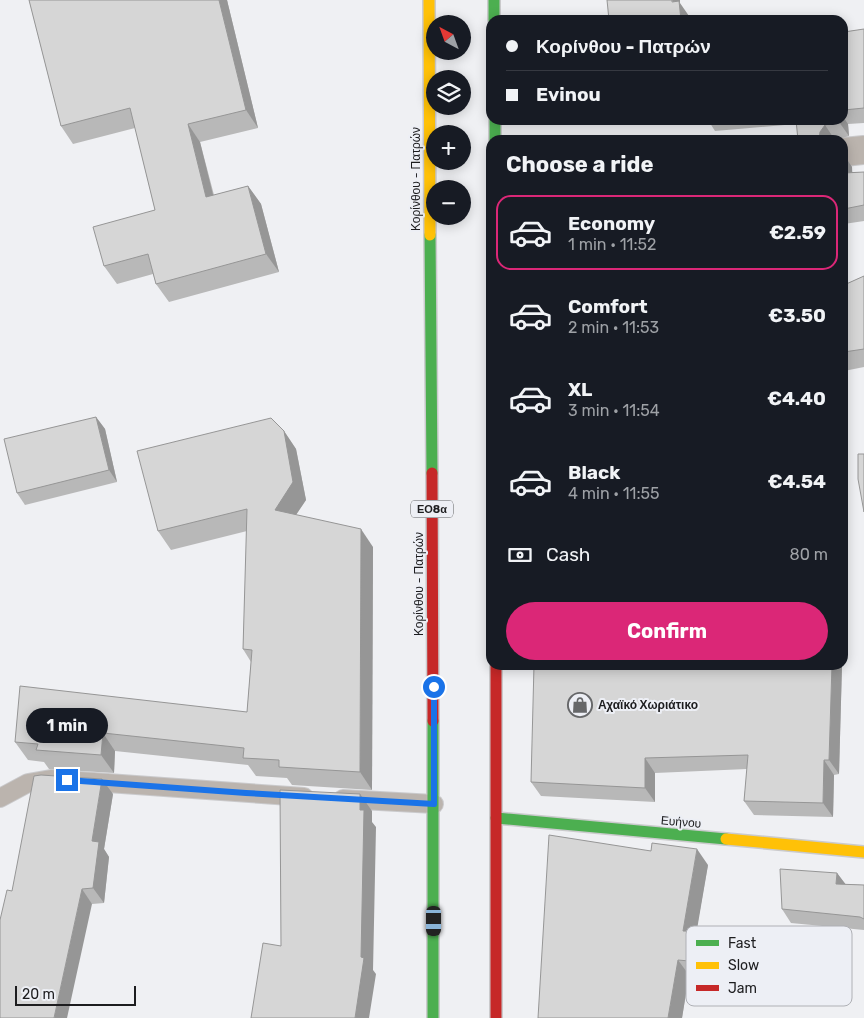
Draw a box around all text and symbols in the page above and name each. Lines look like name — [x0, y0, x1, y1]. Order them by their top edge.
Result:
north arrow — [426, 15, 471, 60]
map controls — [426, 15, 471, 225]
text: Κορίνθου - Πατρών — [536, 35, 711, 58]
button: layers — [426, 70, 471, 115]
text: Evinou — [536, 83, 601, 106]
button: + — [426, 125, 471, 170]
street label: Κορίνθου - Πατρών — [409, 127, 423, 231]
text: Choose a ride — [506, 151, 653, 178]
button: − — [426, 180, 471, 225]
icon: car — [508, 210, 553, 255]
text: Economy — [568, 212, 655, 235]
text: €2.59 — [769, 221, 826, 244]
text: 1 min · 11:52 — [568, 235, 656, 254]
icon: car — [508, 293, 553, 338]
text: Comfort — [568, 295, 648, 318]
text: €3.50 — [768, 304, 826, 327]
text: 2 min · 11:53 — [568, 318, 659, 337]
icon: car — [508, 376, 553, 421]
text: XL — [568, 378, 592, 401]
text: €4.40 — [767, 387, 826, 410]
text: 3 min · 11:54 — [568, 401, 660, 420]
icon: car — [508, 459, 553, 504]
text: Black — [568, 461, 620, 484]
text: €4.54 — [768, 470, 826, 493]
text: 4 min · 11:55 — [568, 484, 660, 503]
road number: ΕΟ8α — [411, 500, 453, 518]
street label: Κορίνθου - Πατρών — [412, 532, 426, 636]
icon: cash — [506, 541, 534, 569]
text: Cash — [546, 543, 590, 566]
text: 80 m — [790, 545, 828, 564]
button: Confirm — [506, 602, 828, 660]
route start — [423, 676, 445, 698]
shop icon: Αχαϊκό Χωριάτικο — [567, 692, 593, 718]
place label: Αχαϊκό Χωριάτικο — [598, 698, 698, 712]
callout: 1 min — [26, 708, 108, 742]
text: 1 min — [47, 716, 87, 735]
route end — [56, 769, 78, 791]
street label: Ευήνου — [660, 813, 702, 831]
car — [426, 906, 441, 936]
legend — [686, 926, 852, 1006]
text: Fast — [728, 935, 757, 952]
text: Slow — [728, 957, 759, 974]
text: Jam — [728, 980, 757, 997]
scale bar — [15, 983, 136, 1006]
text: 20 m — [22, 986, 55, 1003]

